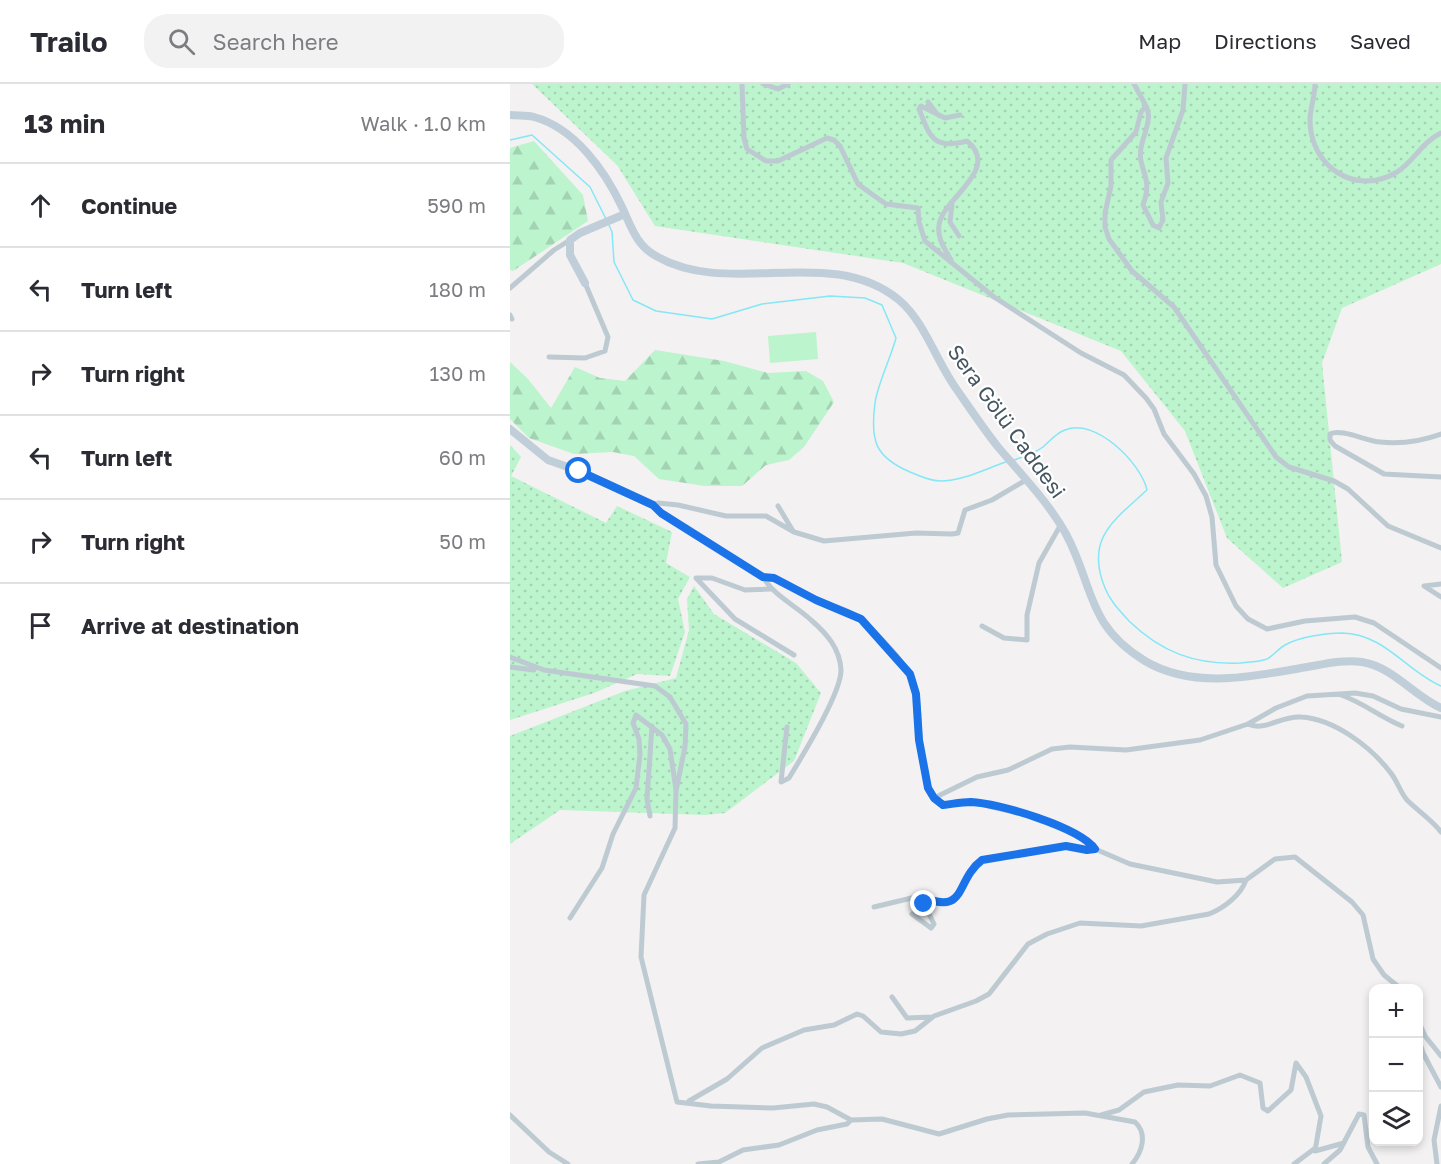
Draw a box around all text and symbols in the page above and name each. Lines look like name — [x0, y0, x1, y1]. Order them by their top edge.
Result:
search box — [144, 14, 564, 68]
text: Trailo — [30, 25, 108, 58]
icon: search — [165, 25, 198, 58]
text: Search here — [213, 28, 339, 55]
text: Map — [1138, 28, 1181, 54]
text: Directions — [1214, 28, 1317, 54]
text: Saved — [1350, 28, 1411, 54]
text: 13 min — [24, 108, 105, 139]
text: Walk · 1.0 km — [361, 111, 486, 135]
icon: ahead — [24, 189, 57, 222]
text: Continue — [81, 192, 177, 219]
text: 590 m — [427, 193, 486, 217]
icon: left — [24, 273, 57, 306]
text: Turn left — [81, 276, 172, 303]
text: 180 m — [429, 277, 486, 301]
street label: Sera Gölü Caddesi — [942, 339, 1072, 503]
icon: right — [24, 357, 57, 390]
text: Turn right — [81, 360, 185, 387]
text: 130 m — [430, 361, 486, 385]
icon: left — [24, 441, 57, 474]
text: Turn left — [81, 444, 172, 471]
text: 60 m — [439, 445, 486, 469]
route start — [565, 457, 591, 483]
icon: right — [24, 525, 57, 558]
text: Turn right — [81, 528, 185, 555]
text: 50 m — [439, 529, 486, 553]
icon: arrive — [24, 609, 57, 642]
text: Arrive at destination — [81, 612, 299, 639]
route end — [910, 890, 936, 916]
map controls — [1369, 984, 1423, 1146]
button: + — [1369, 984, 1423, 1038]
button: − — [1369, 1038, 1423, 1092]
button: layers — [1369, 1092, 1423, 1146]

